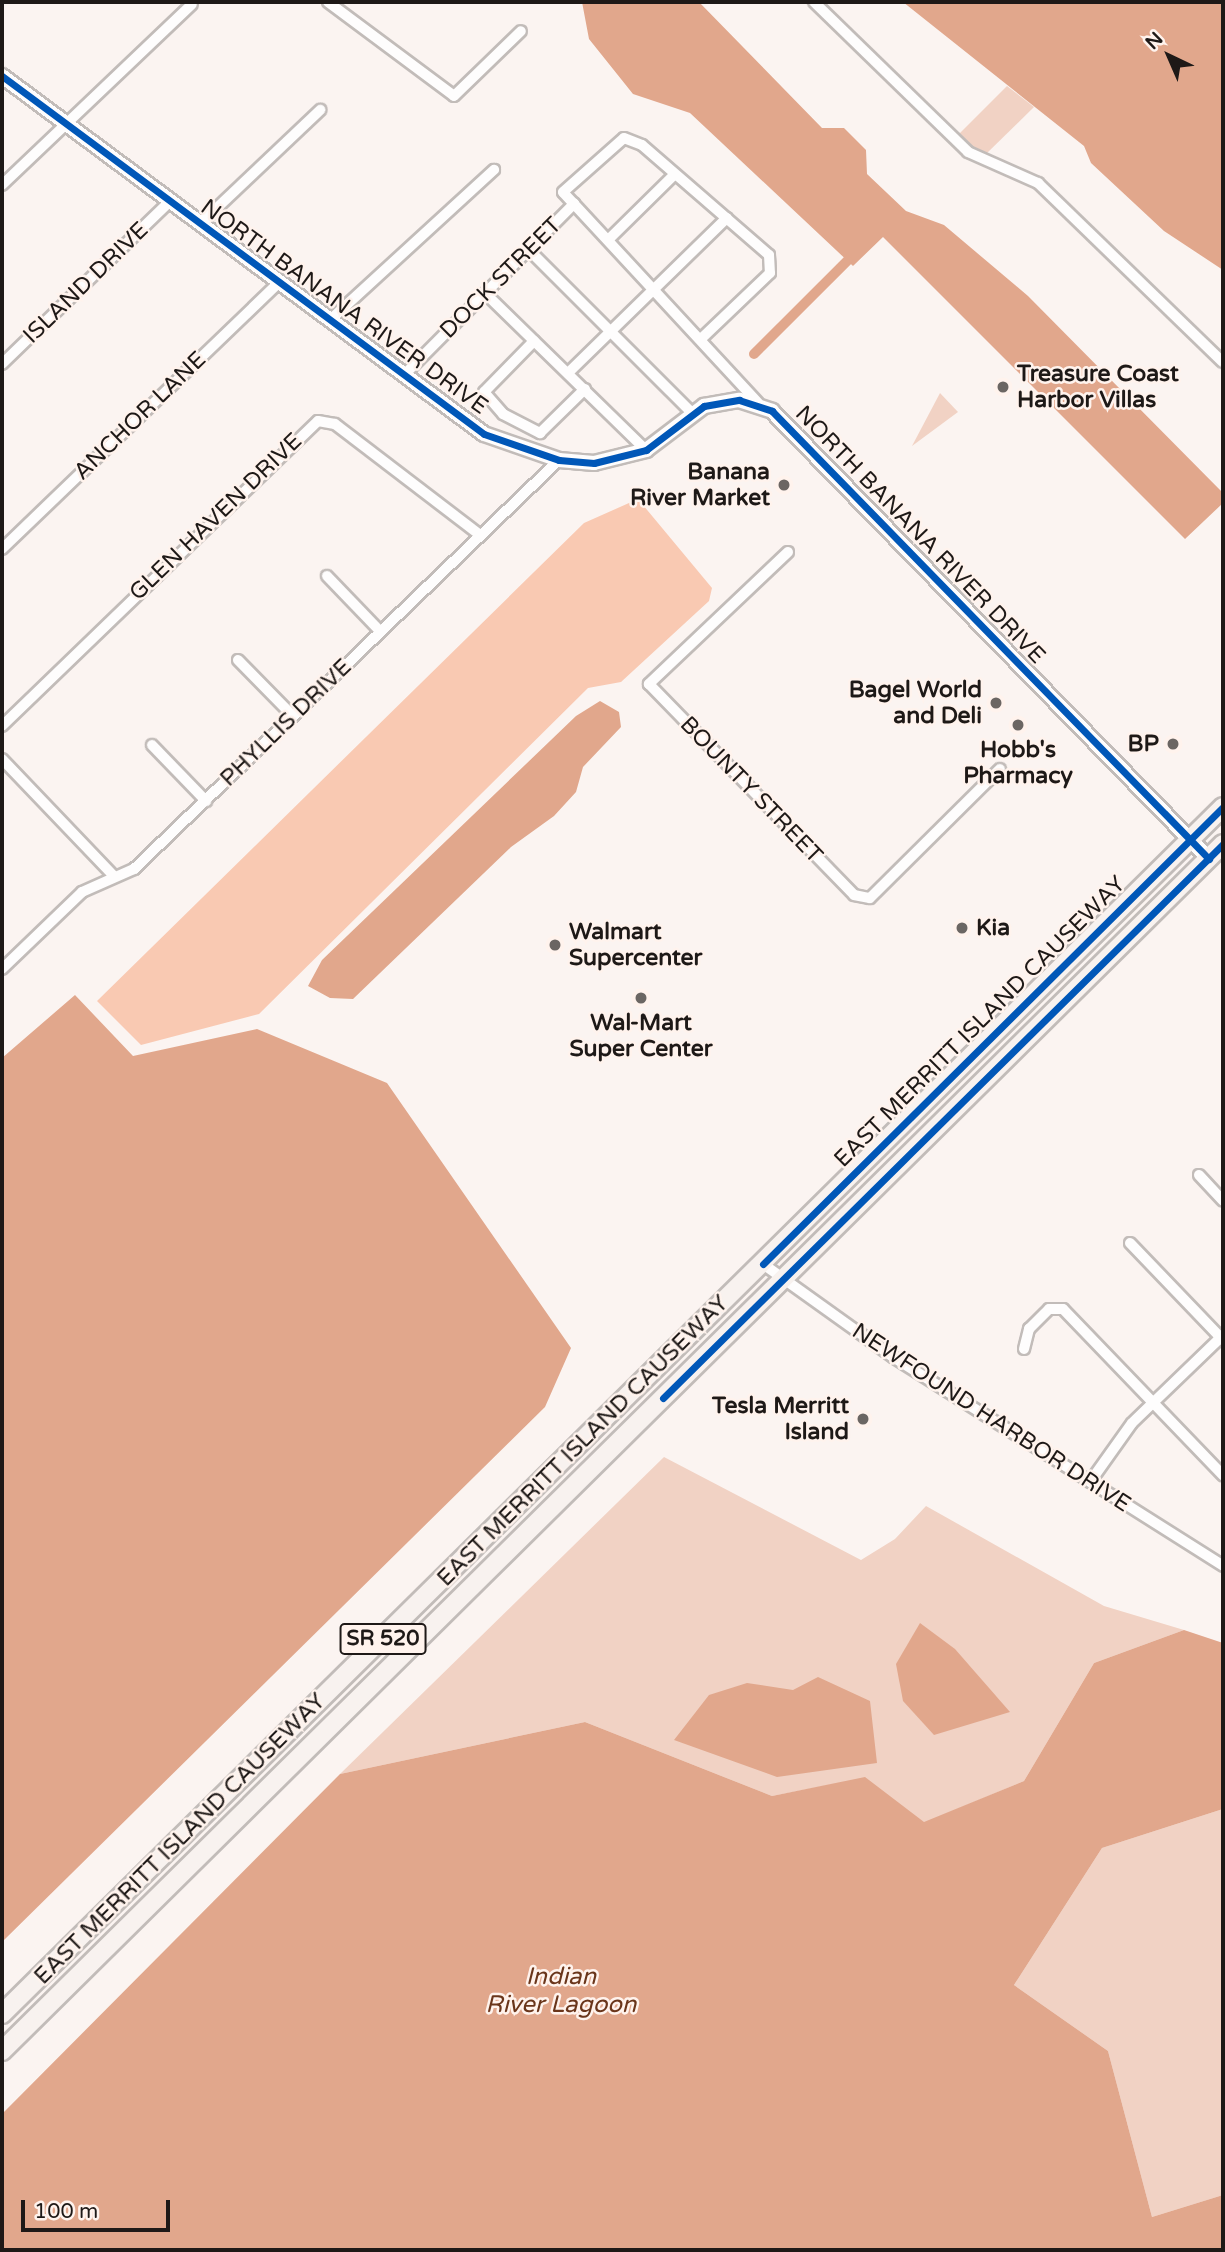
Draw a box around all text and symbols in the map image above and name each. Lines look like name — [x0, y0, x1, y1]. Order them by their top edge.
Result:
north arrow — [1134, 21, 1204, 91]
text: N — [1141, 28, 1168, 54]
street label: NORTH BANANA RIVER DRIVE — [195, 194, 493, 420]
street label: DOCK STREET — [435, 212, 567, 344]
street label: ISLAND DRIVE — [18, 216, 154, 350]
street label: ANCHOR LANE — [68, 346, 212, 486]
place label: Treasure Coast Harbor Villas — [1017, 360, 1179, 414]
marker: Treasure Coast Harbor Villas — [995, 379, 1011, 395]
street label: NORTH BANANA RIVER DRIVE — [789, 400, 1051, 670]
street label: GLEN HAVEN DRIVE — [124, 427, 308, 607]
place label: Banana River Market — [630, 458, 770, 512]
marker: Banana River Market — [776, 477, 792, 493]
street label: PHYLLIS DRIVE — [215, 653, 357, 793]
place label: Bagel World and Deli — [849, 676, 982, 730]
marker: Bagel World and Deli — [988, 695, 1004, 711]
street label: BOUNTY STREET — [674, 711, 828, 869]
marker: Hobb's Pharmacy — [1010, 717, 1026, 733]
place label: BP — [1128, 730, 1159, 758]
place label: Hobb's Pharmacy — [963, 736, 1073, 790]
marker: BP — [1165, 736, 1181, 752]
street label: EAST MERRITT ISLAND CAUSEWAY — [829, 871, 1131, 1173]
place label: Kia — [976, 914, 1010, 942]
place label: Walmart Supercenter — [569, 918, 702, 972]
marker: Kia — [954, 920, 970, 936]
marker: Walmart Supercenter — [547, 937, 563, 953]
marker: Wal-Mart Super Center — [633, 990, 649, 1006]
place label: Wal-Mart Super Center — [569, 1009, 713, 1063]
street label: EAST MERRITT ISLAND CAUSEWAY — [432, 1290, 734, 1592]
street label: NEWFOUND HARBOR DRIVE — [847, 1318, 1135, 1518]
place label: Tesla Merritt Island — [712, 1392, 849, 1446]
marker: Tesla Merritt Island — [855, 1411, 871, 1427]
road number: SR 520 — [339, 1622, 427, 1656]
street label: EAST MERRITT ISLAND CAUSEWAY — [29, 1688, 331, 1990]
water label: Indian River Lagoon — [486, 1963, 636, 2019]
scale bar — [24, 2186, 173, 2230]
text: 100 m — [34, 2199, 98, 2224]

